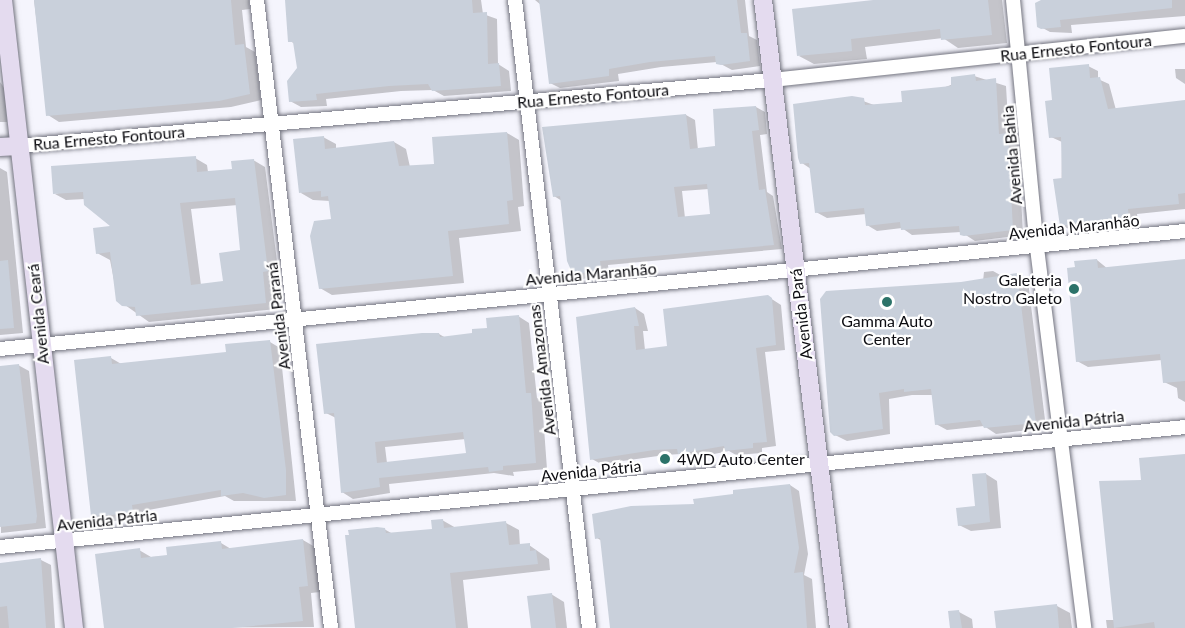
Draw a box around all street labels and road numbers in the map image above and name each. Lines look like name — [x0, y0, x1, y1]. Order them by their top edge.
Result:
street label: Rua Ernesto Fontoura — [999, 30, 1153, 66]
street label: Rua Ernesto Fontoura — [516, 80, 670, 112]
street label: Avenida Bahia — [998, 105, 1026, 205]
street label: Rua Ernesto Fontoura — [32, 122, 186, 154]
street label: Avenida Maranhão — [1008, 211, 1140, 243]
street label: Avenida Maranhão — [525, 259, 657, 289]
street label: Avenida Paraná — [262, 261, 294, 371]
street label: Avenida Ceará — [23, 263, 53, 365]
street label: Avenida Pará — [786, 267, 816, 361]
street label: Avenida Amazonas — [524, 303, 560, 437]
street label: Avenida Pátria — [1023, 406, 1125, 436]
street label: Avenida Pátria — [540, 456, 642, 486]
street label: Avenida Pátria — [56, 505, 158, 535]

